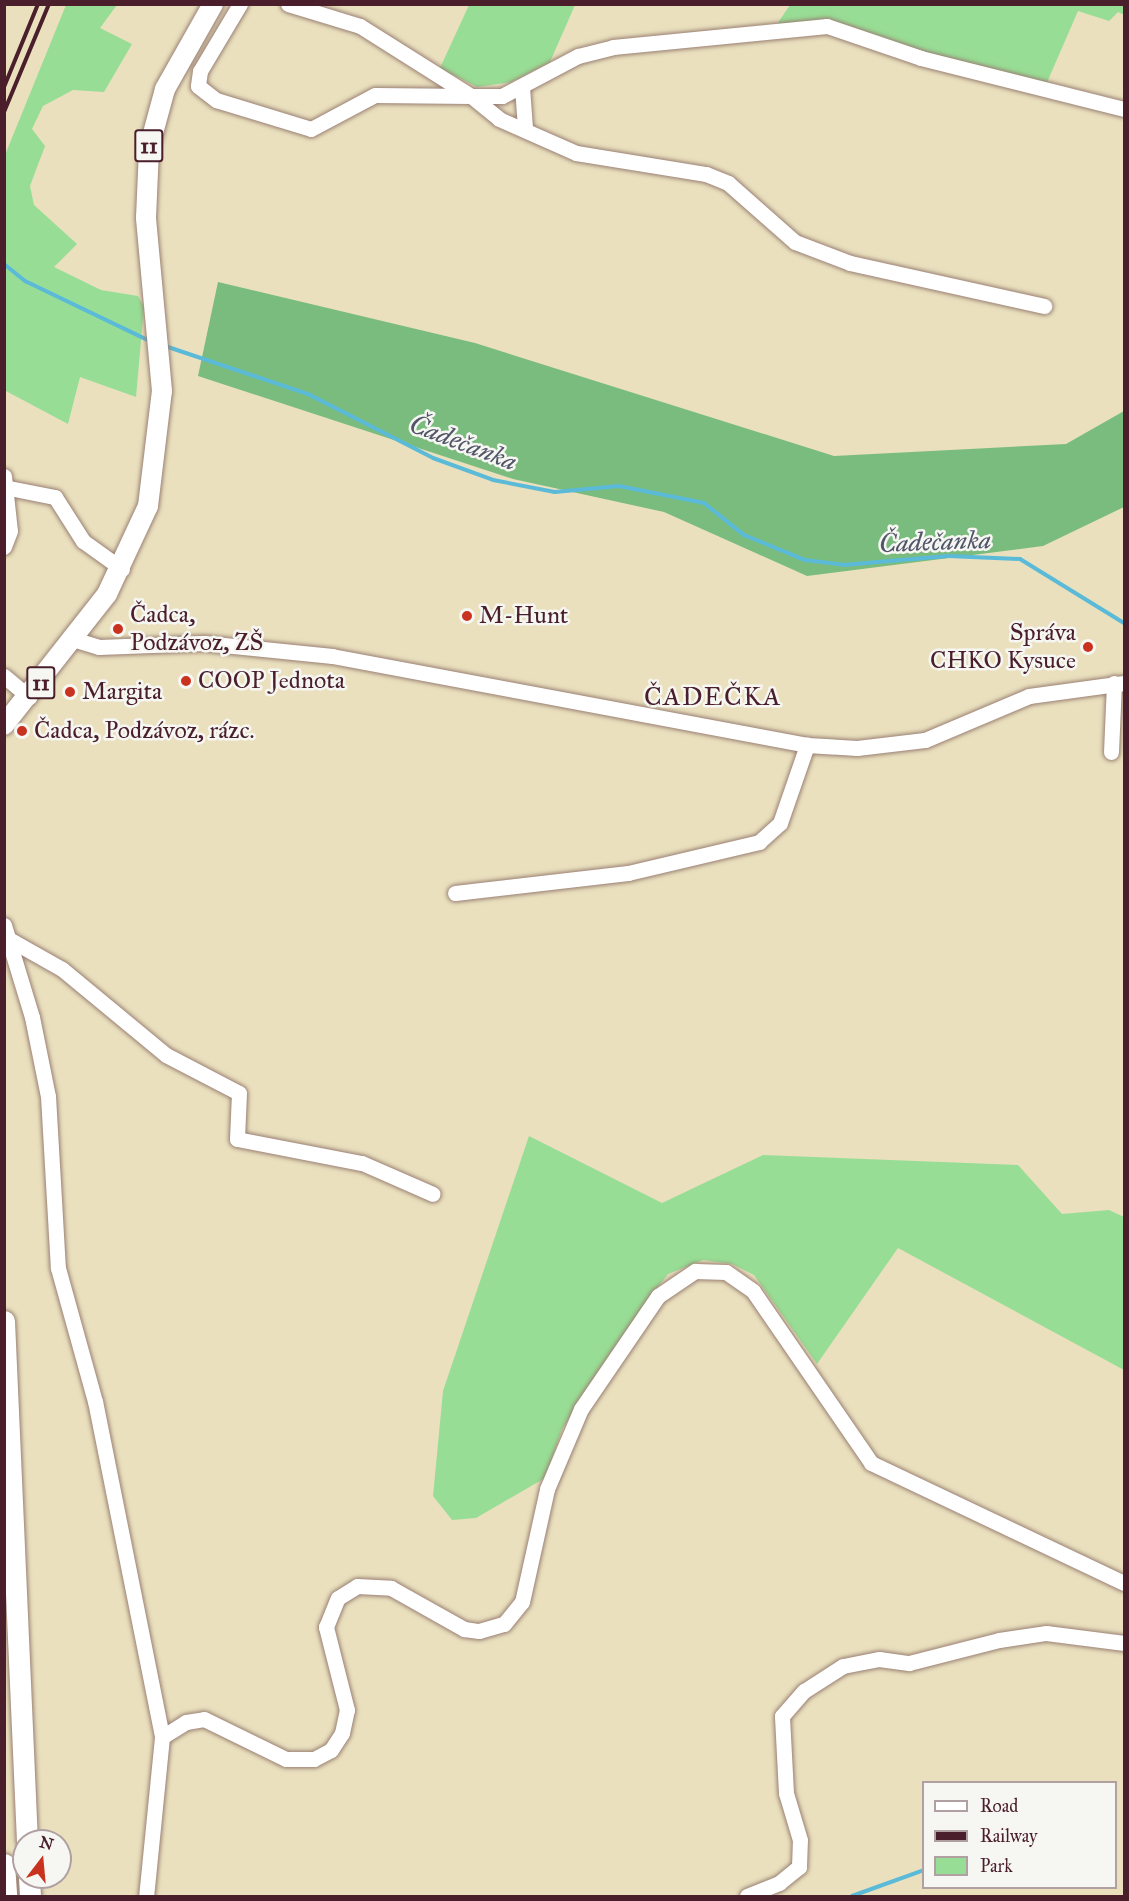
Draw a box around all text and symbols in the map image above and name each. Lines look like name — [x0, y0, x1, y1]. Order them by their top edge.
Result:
road number: 11 — [134, 127, 164, 165]
water label: Čadečanka — [405, 408, 521, 478]
water label: Čadečanka — [878, 524, 992, 560]
place label: Čadca, Podzávoz, ZŠ — [130, 601, 263, 657]
place label: M-Hunt — [479, 602, 568, 630]
marker: M-Hunt — [460, 609, 474, 623]
place label: Správa CHKO Kysuce — [930, 619, 1076, 675]
marker: Čadca, Podzávoz, ZŠ — [111, 622, 125, 636]
marker: Správa CHKO Kysuce — [1081, 640, 1095, 654]
road number: 11 — [26, 664, 56, 702]
place label: COOP Jednota — [198, 667, 345, 695]
marker: COOP Jednota — [179, 674, 193, 688]
place label: Margita — [82, 678, 162, 706]
district label: ČADEČKA — [644, 681, 782, 713]
marker: Margita — [63, 685, 77, 699]
place label: Čadca, Podzávoz, rázc. — [34, 717, 254, 745]
marker: Čadca, Podzávoz, rázc. — [15, 724, 29, 738]
legend — [922, 1781, 1117, 1889]
text: Road — [980, 1795, 1018, 1817]
text: Railway — [980, 1825, 1037, 1847]
north arrow — [12, 1829, 72, 1889]
text: N — [37, 1832, 56, 1854]
text: Park — [980, 1855, 1013, 1877]

